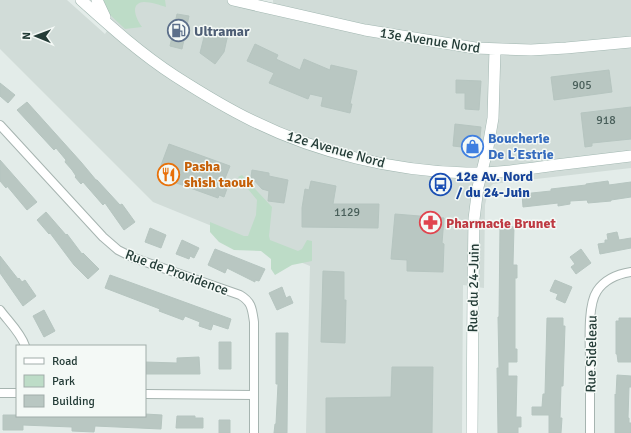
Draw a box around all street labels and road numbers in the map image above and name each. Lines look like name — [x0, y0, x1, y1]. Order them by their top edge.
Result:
street label: 13e Avenue Nord — [379, 24, 481, 57]
street label: 12e Avenue Nord — [285, 127, 387, 172]
street label: Rue du 24-Juin — [464, 243, 483, 333]
street label: Rue de Providence — [123, 246, 231, 299]
street label: Rue Sideleau — [582, 315, 601, 393]

